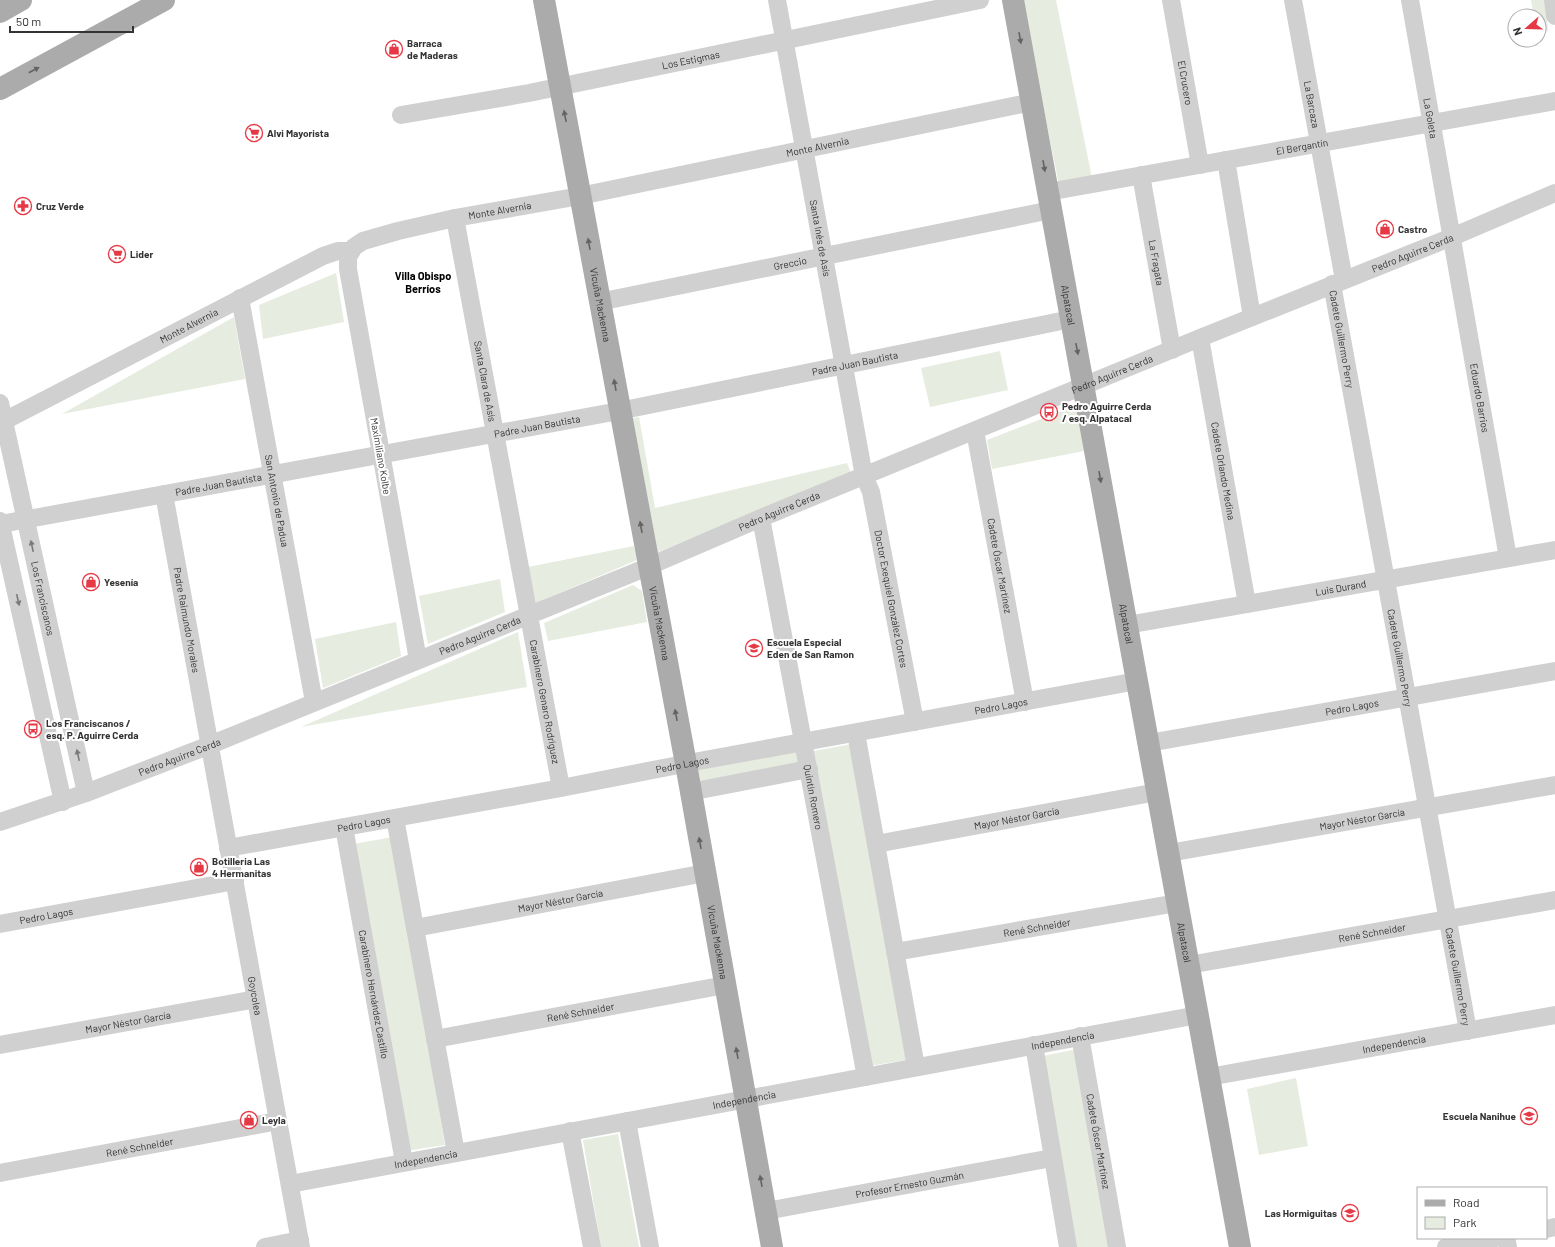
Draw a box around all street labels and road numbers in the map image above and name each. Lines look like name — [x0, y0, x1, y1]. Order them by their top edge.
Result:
street label: Los Estigmas — [661, 48, 721, 71]
street label: El Crucero — [1176, 60, 1195, 106]
street label: La Barcaza — [1302, 80, 1322, 129]
street label: La Goleta — [1421, 97, 1440, 139]
street label: Monte Alvernia — [785, 134, 850, 159]
street label: El Bergantín — [1275, 136, 1329, 157]
street label: Monte Alvernia — [467, 199, 532, 222]
street label: Santa Inés de Asís — [808, 199, 833, 278]
street label: Pedro Aguirre Cerda — [1370, 231, 1455, 275]
street label: La Fragata — [1147, 239, 1166, 286]
street label: Greccio — [772, 254, 808, 272]
street label: Vicuña Mackenna — [588, 267, 613, 343]
street label: Alpatacal — [1059, 284, 1078, 326]
street label: Cadete Guillermo Perry — [1327, 289, 1357, 389]
street label: Monte Alvernia — [158, 305, 220, 345]
street label: Santa Clara de Asís — [472, 340, 499, 423]
street label: Padre Juan Bautista — [811, 348, 899, 378]
street label: Pedro Aguirre Cerda — [1069, 352, 1154, 396]
street label: Eduardo Barrios — [1468, 362, 1492, 434]
street label: Padre Juan Bautista — [493, 412, 581, 440]
street label: Maximiliano Kolbe — [368, 417, 394, 495]
street label: Cadete Orlando Medina — [1209, 421, 1238, 521]
street label: San Antonio de Padua — [263, 453, 291, 548]
street label: Padre Juan Bautista — [174, 470, 263, 498]
street label: Pedro Aguirre Cerda — [736, 489, 821, 533]
street label: Cadete Óscar Martínez — [985, 517, 1015, 615]
street label: Doctor Exequiel González Cortes — [872, 529, 910, 669]
street label: Los Franciscanos — [29, 560, 57, 637]
street label: Padre Raimundo Morales — [171, 566, 202, 674]
street label: Luis Durand — [1314, 577, 1367, 598]
street label: Vicuña Mackenna — [647, 585, 673, 661]
street label: Alpatacal — [1117, 603, 1136, 645]
street label: Cadete Guillermo Perry — [1385, 608, 1415, 708]
street label: Pedro Aguirre Cerda — [437, 613, 522, 657]
street label: Carabinero Genaro Rodríguez — [528, 639, 562, 765]
street label: Pedro Lagos — [973, 695, 1029, 717]
street label: Pedro Lagos — [1324, 696, 1380, 718]
street label: Pedro Aguirre Cerda — [137, 735, 222, 778]
street label: Pedro Lagos — [655, 753, 710, 775]
street label: Quintín Romero — [801, 763, 825, 831]
street label: Mayor Néstor García — [973, 804, 1060, 832]
street label: Mayor Néstor García — [1318, 806, 1406, 832]
street label: Pedro Lagos — [336, 813, 392, 834]
street label: Mayor Néstor García — [517, 886, 604, 914]
street label: Vicuña Mackenna — [705, 904, 730, 980]
street label: Pedro Lagos — [19, 905, 74, 926]
street label: René Schneider — [1002, 916, 1072, 939]
street label: René Schneider — [1337, 921, 1407, 944]
street label: Alpatacal — [1175, 922, 1194, 963]
street label: Cadete Guillermo Perry — [1443, 927, 1473, 1027]
street label: Carabinero Hernández Castillo — [357, 929, 391, 1060]
street label: Goycolea — [246, 975, 265, 1016]
street label: René Schneider — [546, 1000, 615, 1024]
street label: Mayor Néstor García — [84, 1008, 172, 1036]
street label: Independencia — [1030, 1028, 1095, 1052]
street label: Independencia — [1362, 1032, 1427, 1055]
street label: Independencia — [712, 1088, 777, 1111]
street label: Cadete Óscar Martínez — [1084, 1093, 1113, 1191]
street label: René Schneider — [105, 1135, 175, 1159]
street label: Independencia — [393, 1147, 458, 1170]
street label: Profesor Ernesto Guzmán — [854, 1168, 965, 1200]

